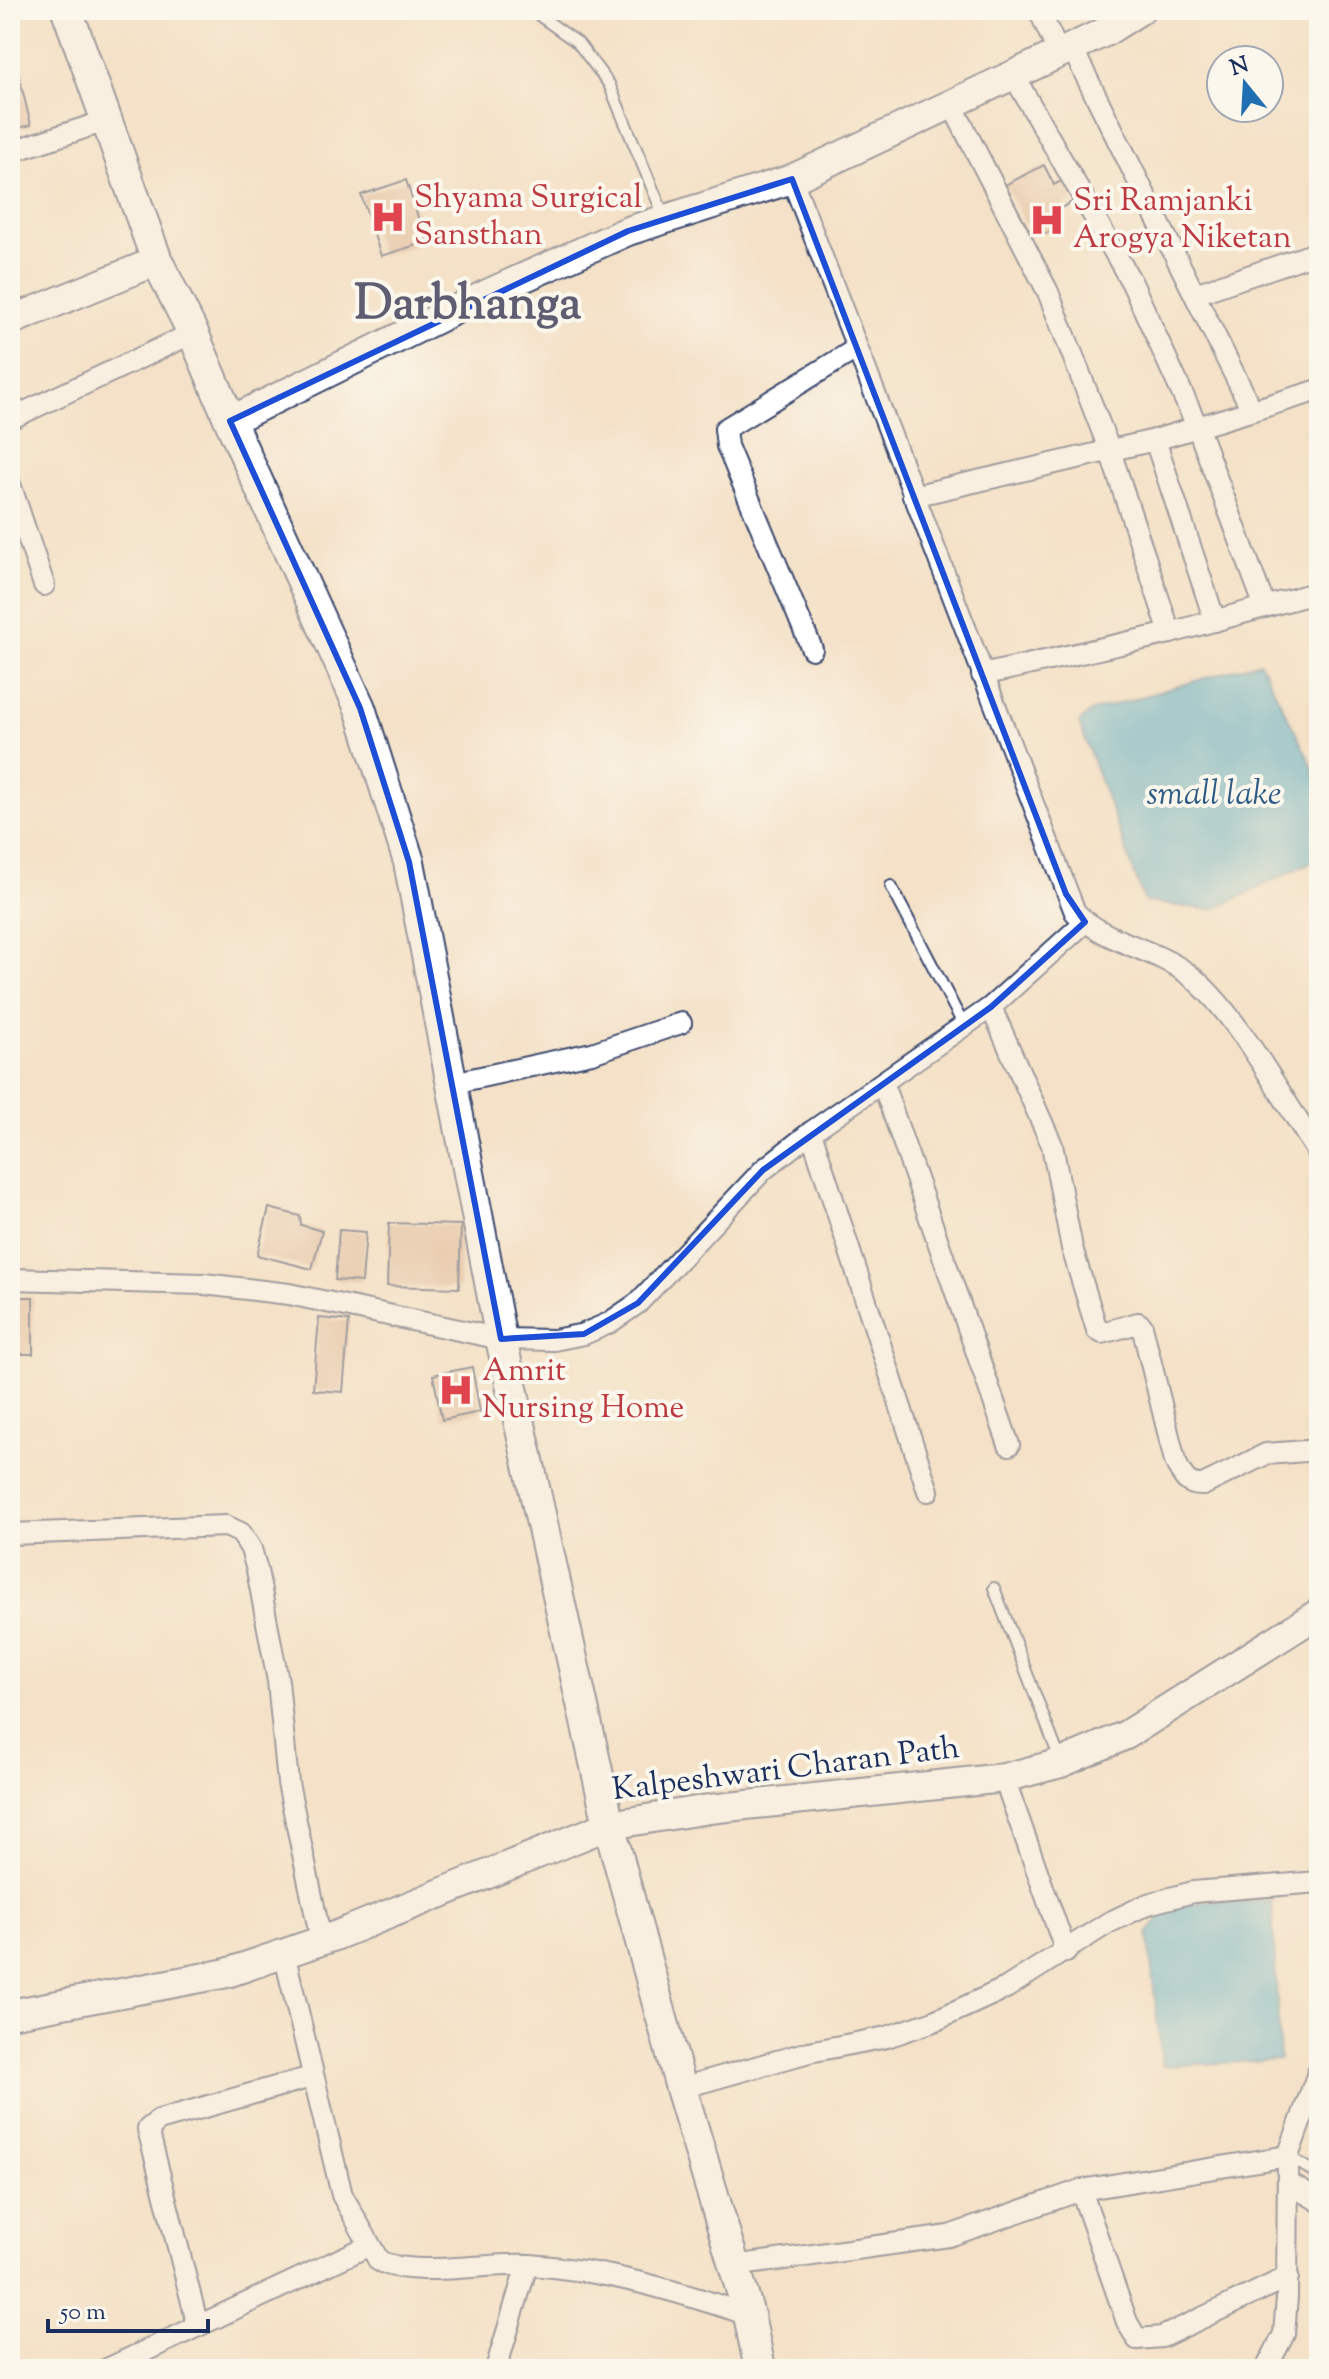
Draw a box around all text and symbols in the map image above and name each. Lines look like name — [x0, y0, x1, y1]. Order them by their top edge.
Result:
north arrow — [1205, 44, 1285, 124]
text: N — [1226, 50, 1253, 86]
place label: Shyama Surgical Sansthan — [414, 176, 643, 259]
place label: Sri Ramjanki Arogya Niketan — [1073, 179, 1292, 262]
hospital icon: Shyama Surgical Sansthan — [369, 198, 407, 236]
hospital icon: Sri Ramjanki Arogya Niketan — [1028, 201, 1066, 239]
district label: Darbhanga — [355, 272, 581, 341]
water label: small lake — [1146, 771, 1282, 820]
place label: Amrit Nursing Home — [482, 1349, 684, 1432]
hospital icon: Amrit Nursing Home — [437, 1371, 475, 1409]
street label: Kalpeshwari Charan Path — [610, 1726, 962, 1814]
scale bar — [48, 2283, 208, 2333]
text: 50 m — [58, 2296, 106, 2330]

